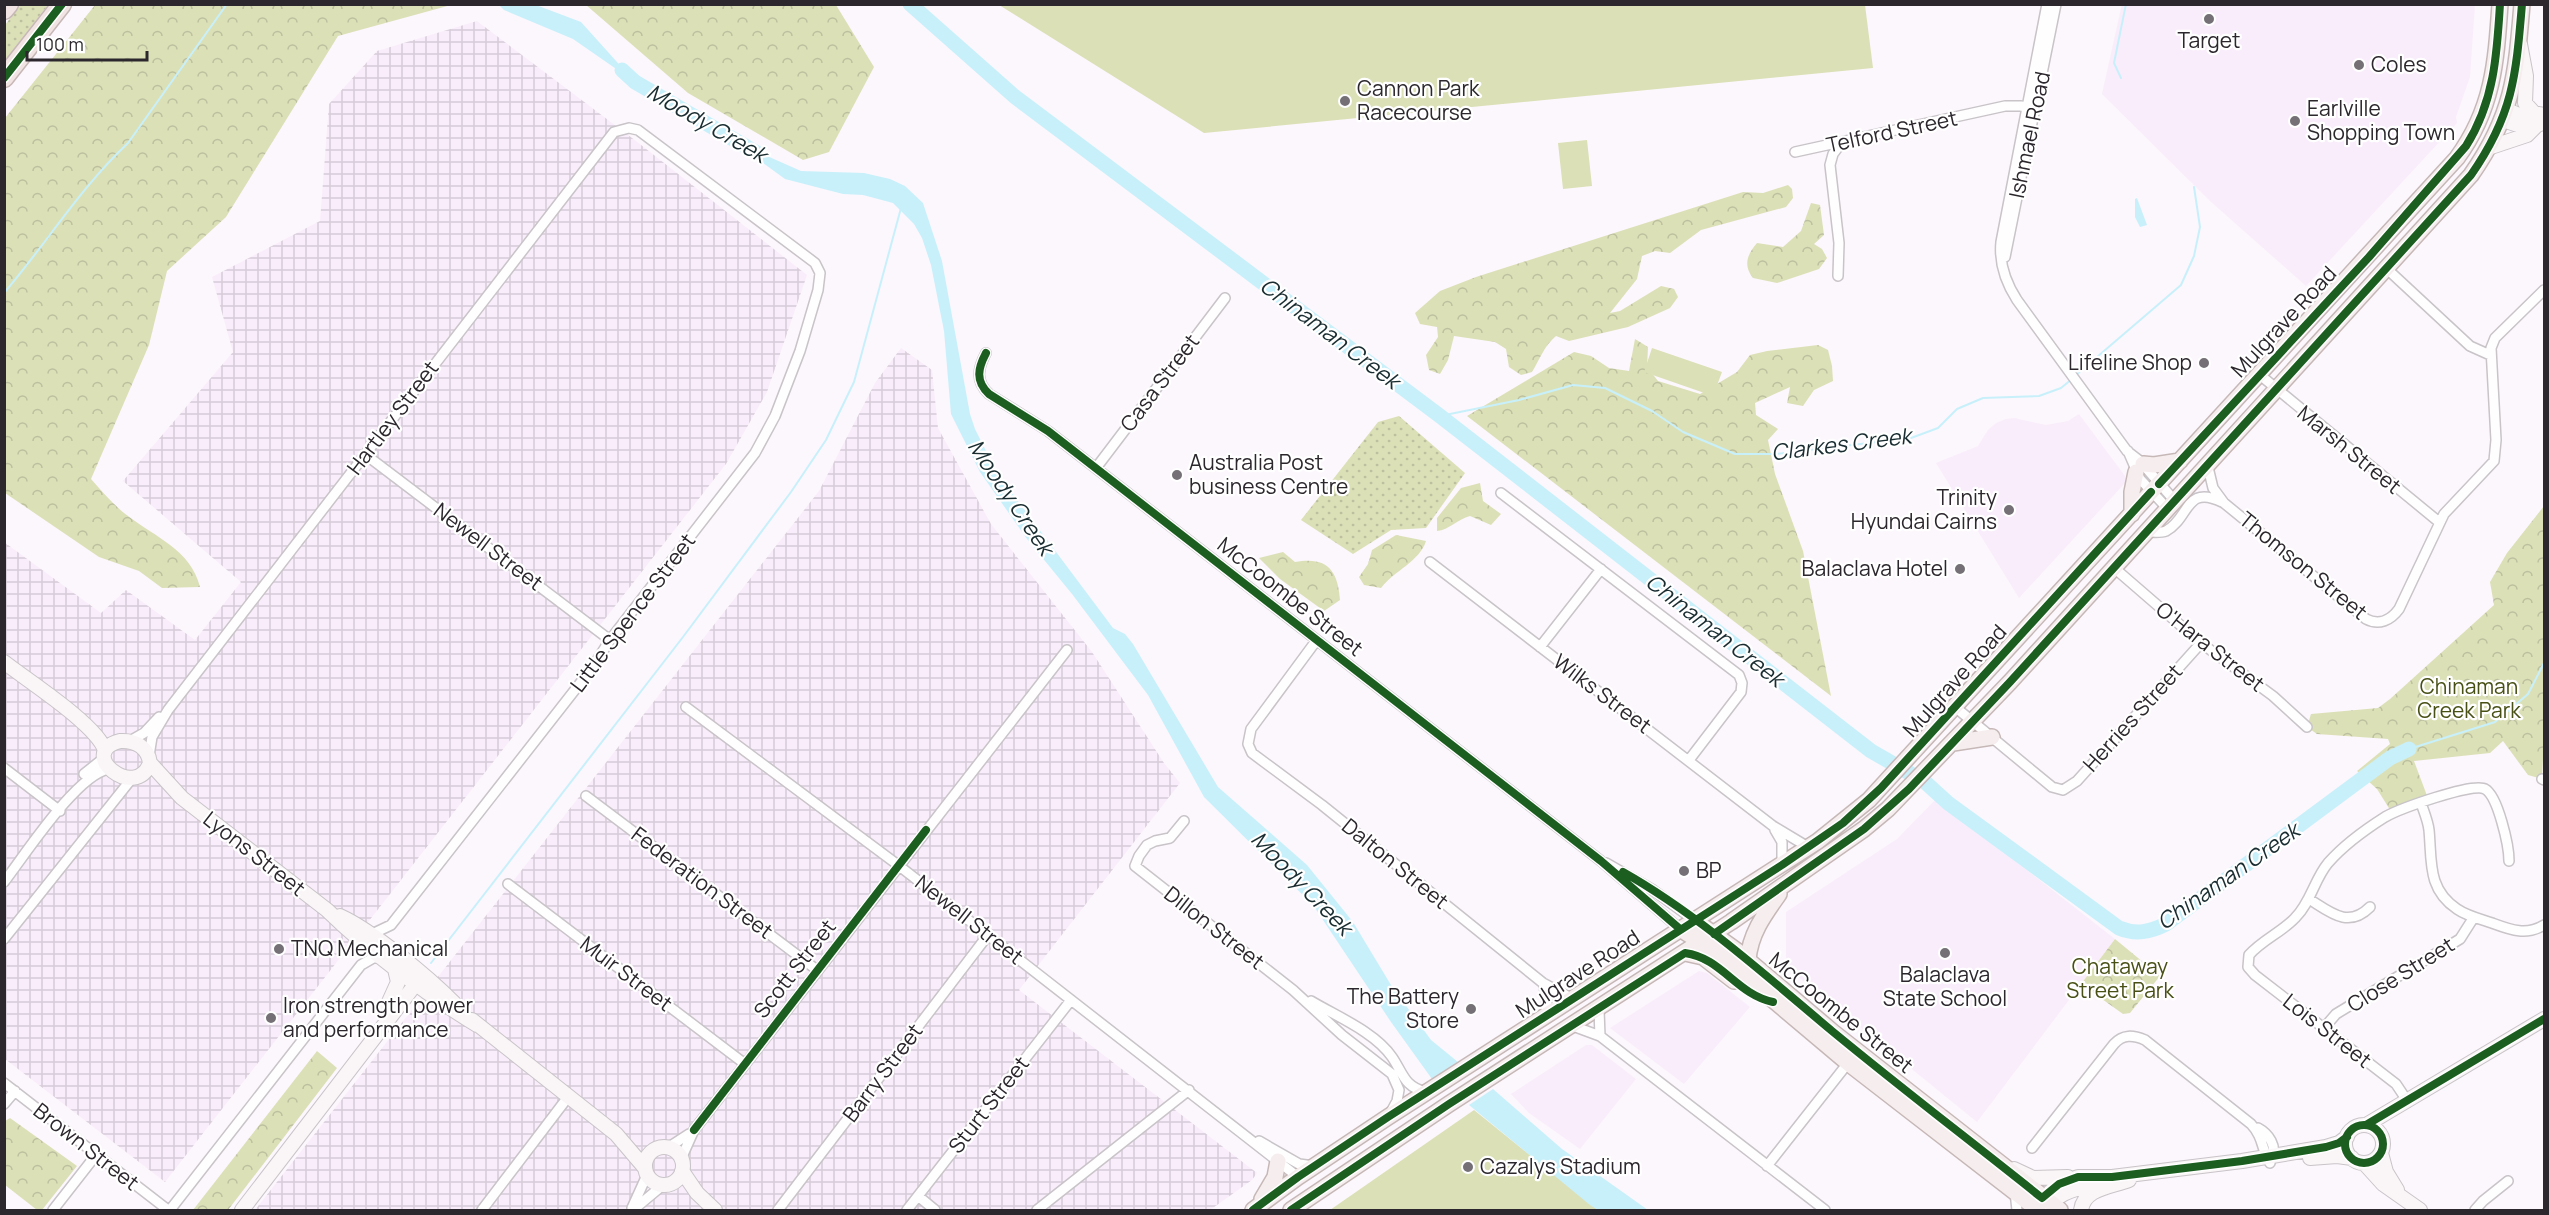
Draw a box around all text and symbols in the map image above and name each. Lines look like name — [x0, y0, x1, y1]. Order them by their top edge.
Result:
marker: Target — [2202, 12, 2216, 26]
scale bar — [27, 24, 147, 62]
place label: Target — [2178, 26, 2241, 54]
text: 100 m — [36, 32, 84, 56]
place label: Coles — [2371, 50, 2427, 78]
marker: Coles — [2352, 58, 2366, 72]
street label: Ishmael Road — [2002, 69, 2056, 201]
place label: Cannon Park Racecourse — [1357, 74, 1480, 126]
water label: Moody Creek — [642, 77, 775, 171]
marker: Cannon Park Racecourse — [1338, 94, 1352, 108]
place label: Earlville Shopping Town — [2307, 94, 2455, 146]
street label: Telford Street — [1824, 103, 1960, 159]
marker: Earlville Shopping Town — [2288, 114, 2302, 128]
street label: Mulgrave Road — [2224, 260, 2342, 383]
water label: Chinaman Creek — [1254, 271, 1408, 397]
street label: Casa Street — [1113, 328, 1205, 437]
place label: Lifeline Shop — [2068, 348, 2192, 376]
street label: Hartley Street — [340, 355, 444, 480]
marker: Lifeline Shop — [2197, 356, 2211, 370]
street label: Marsh Street — [2292, 399, 2407, 500]
water label: Clarkes Creek — [1769, 420, 1916, 467]
water label: Moody Creek — [961, 433, 1063, 563]
place label: Australia Post business Centre — [1189, 448, 1348, 500]
marker: Australia Post business Centre — [1170, 468, 1184, 482]
place label: Trinity Hyundai Cairns — [1851, 483, 1997, 535]
street label: Newell Street — [428, 496, 549, 596]
marker: Trinity Hyundai Cairns — [2002, 503, 2016, 517]
street label: Thomson Street — [2234, 505, 2373, 626]
street label: Little Spence Street — [563, 527, 701, 697]
street label: McCoombe Street — [1212, 531, 1369, 662]
place label: Balaclava Hotel — [1802, 554, 1948, 582]
marker: Balaclava Hotel — [1953, 562, 1967, 576]
water label: Chinaman Creek — [1640, 567, 1793, 695]
street label: O'Hara Street — [2151, 595, 2271, 697]
street label: Mulgrave Road — [1896, 618, 2012, 743]
street label: Wilks Street — [1548, 647, 1657, 739]
street label: Herries Street — [2076, 657, 2188, 777]
park label: Chinaman Creek Park — [2417, 672, 2521, 724]
street label: Lyons Street — [198, 805, 311, 902]
street label: Dalton Street — [1337, 812, 1455, 915]
water label: Chinaman Creek — [2151, 814, 2308, 936]
street label: Federation Street — [626, 820, 779, 945]
water label: Moody Creek — [1245, 825, 1361, 944]
place label: BP — [1696, 856, 1722, 884]
marker: BP — [1677, 864, 1691, 878]
street label: Newell Street — [910, 868, 1029, 970]
street label: Dillon Street — [1159, 879, 1270, 975]
street label: Scott Street — [747, 913, 842, 1024]
street label: Mulgrave Road — [1510, 923, 1645, 1024]
street label: Muir Street — [575, 929, 678, 1017]
street label: Close Street — [2342, 930, 2459, 1018]
place label: TNQ Mechanical — [291, 934, 448, 962]
marker: TNQ Mechanical — [272, 942, 286, 956]
street label: McCoombe Street — [1764, 945, 1919, 1079]
marker: Balaclava State School — [1938, 946, 1952, 960]
park label: Chataway Street Park — [2066, 952, 2174, 1004]
place label: Balaclava State School — [1883, 960, 2007, 1012]
place label: The Battery Store — [1347, 982, 1459, 1034]
street label: Lois Street — [2278, 987, 2378, 1074]
place label: Iron strength power and performance — [283, 991, 474, 1043]
marker: The Battery Store — [1464, 1002, 1478, 1016]
marker: Iron strength power and performance — [264, 1011, 278, 1025]
street label: Barry Street — [836, 1017, 928, 1127]
street label: Sturt Street — [942, 1050, 1035, 1159]
street label: Brown Street — [28, 1096, 145, 1196]
place label: Cazalys Stadium — [1480, 1152, 1641, 1180]
marker: Cazalys Stadium — [1461, 1160, 1475, 1174]

